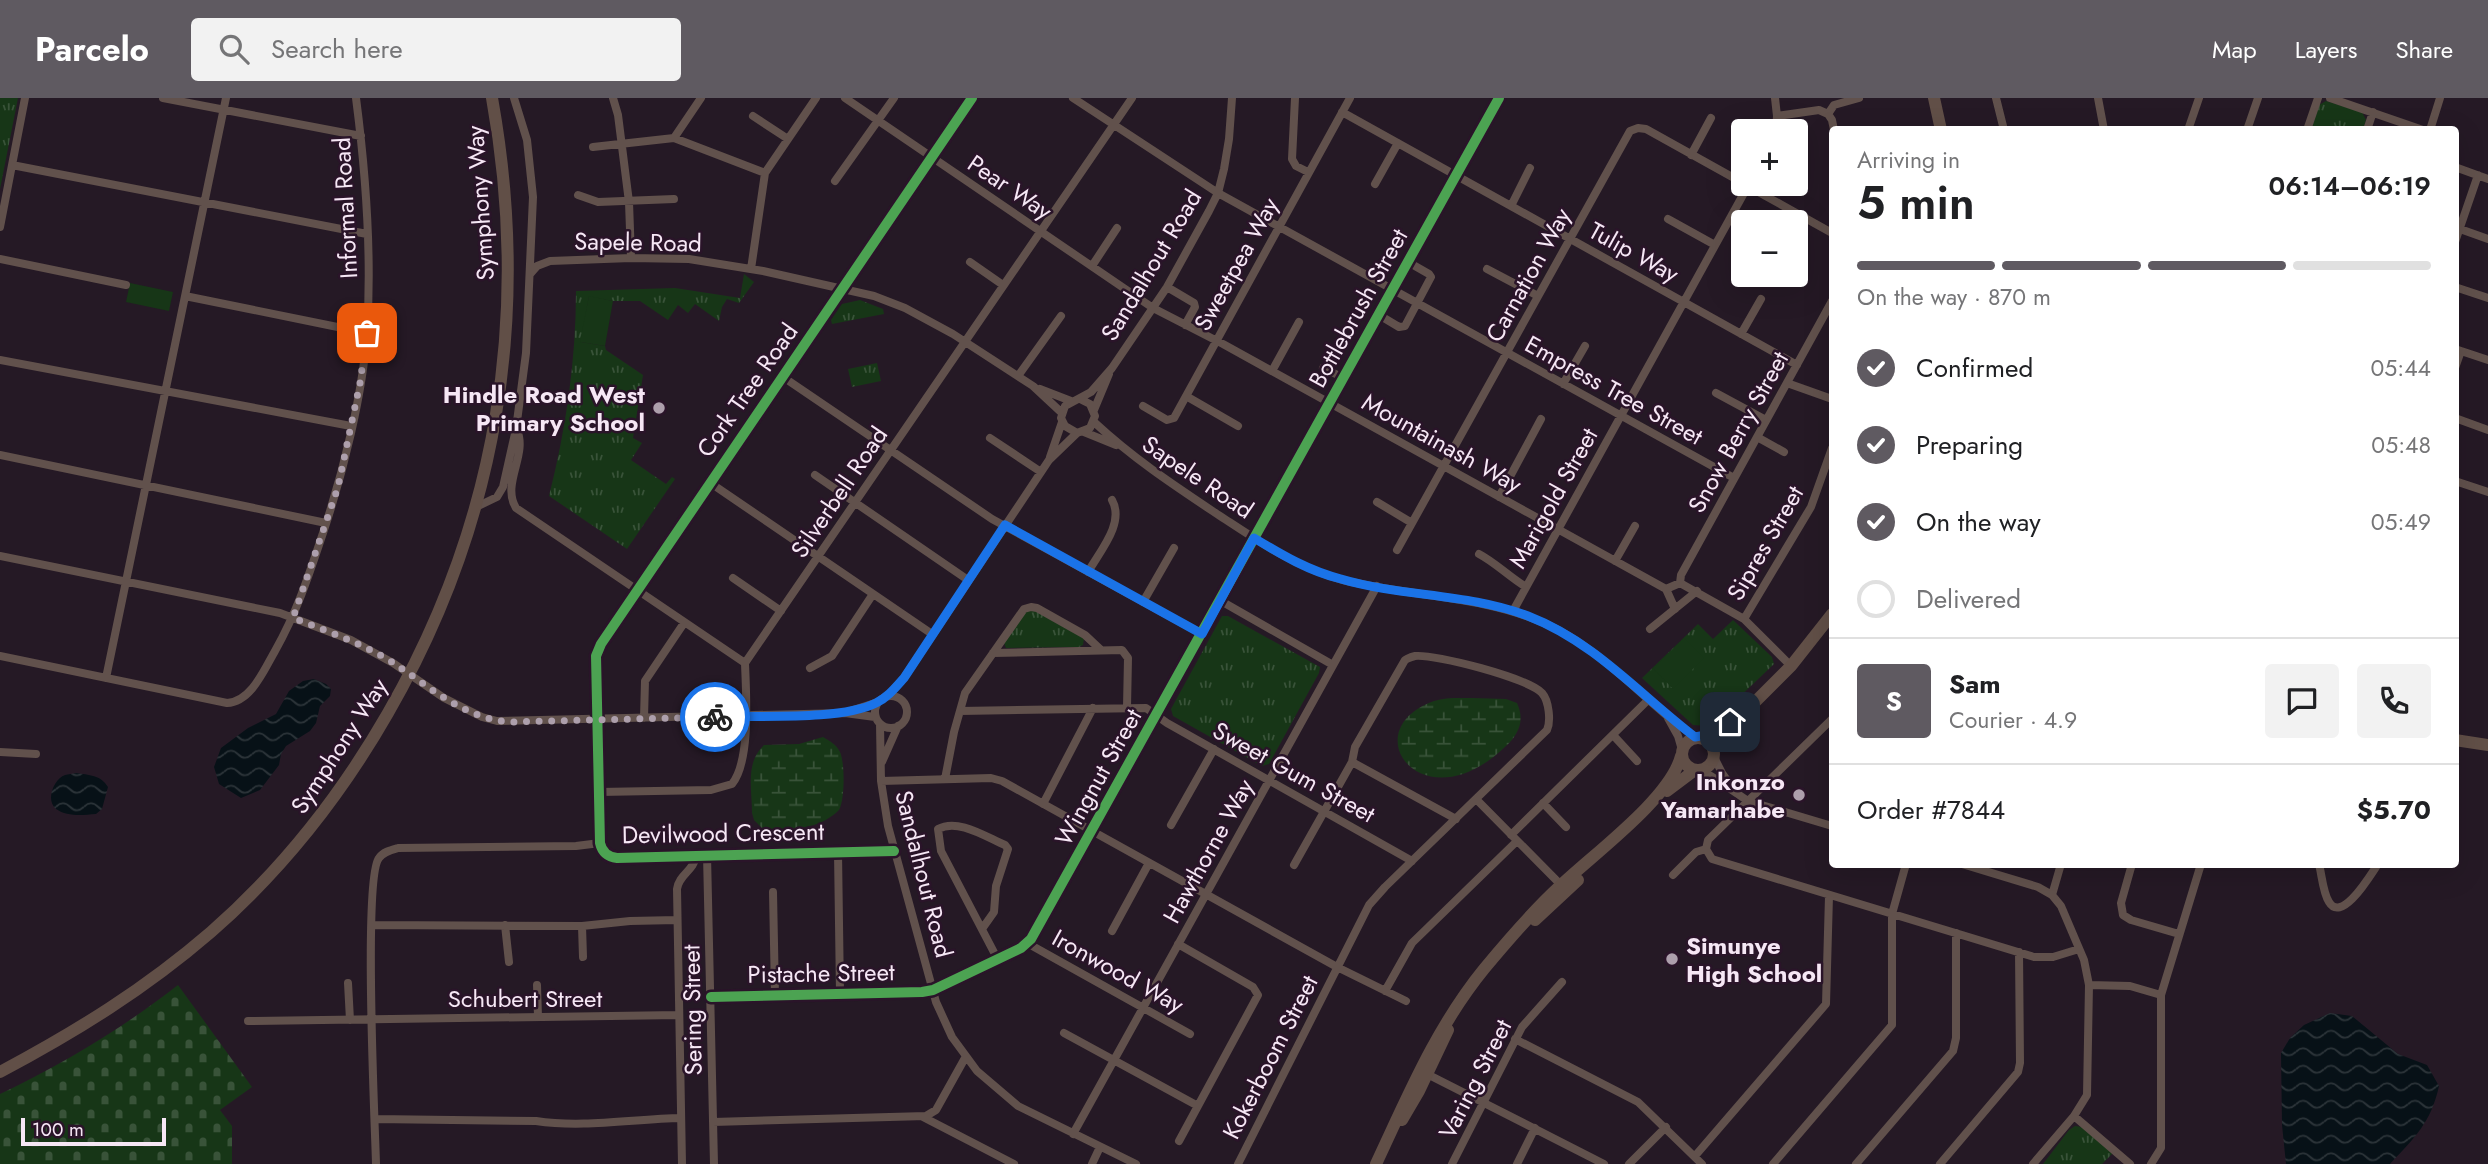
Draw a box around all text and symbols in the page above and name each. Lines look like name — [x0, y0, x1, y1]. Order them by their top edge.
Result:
search box — [191, 18, 681, 81]
text: Parcelo — [35, 26, 149, 73]
icon: search — [215, 30, 253, 68]
text: Search here — [271, 30, 403, 68]
text: Map — [2212, 32, 2257, 67]
text: Layers — [2295, 32, 2357, 67]
text: Share — [2395, 32, 2453, 67]
map controls — [1731, 119, 1808, 287]
button: + — [1731, 119, 1808, 196]
street label: Symphony Way — [457, 124, 503, 282]
street label: Informal Road — [324, 136, 366, 280]
text: Arriving in — [1857, 143, 1960, 177]
street label: Pear Way — [961, 146, 1060, 228]
text: 06:14–06:19 — [2268, 167, 2431, 205]
text: 5 min — [1857, 170, 1975, 236]
street label: Sandalhout Road — [1092, 183, 1210, 347]
street label: Sweetpea Way — [1185, 191, 1287, 337]
street label: Carnation Way — [1477, 201, 1580, 348]
button: − — [1731, 210, 1808, 287]
street label: Tulip Way — [1583, 213, 1686, 291]
street label: Bottlebrush Street — [1300, 222, 1416, 394]
street label: Sapele Road — [574, 223, 702, 261]
text: On the way · 870 m — [1857, 280, 2051, 314]
pin — [337, 303, 397, 363]
icon: bag — [348, 314, 386, 352]
street label: Cork Tree Road — [688, 316, 806, 464]
street label: Empress Tree Street — [1519, 327, 1710, 454]
street label: Snow Berry Street — [1679, 345, 1797, 519]
icon: check — [1857, 349, 1895, 387]
text: Confirmed — [1916, 349, 2033, 387]
text: 05:44 — [2371, 351, 2431, 385]
place label: Hindle Road West Primary School — [443, 377, 645, 440]
street label: Mountainash Way — [1356, 384, 1529, 502]
marker: Hindle Road West Primary School — [651, 400, 667, 416]
street label: Silverbell Road — [782, 419, 896, 565]
street label: Marigold Street — [1500, 421, 1606, 575]
icon: check — [1857, 426, 1895, 464]
text: Preparing — [1916, 426, 2023, 464]
street label: Sapele Road — [1135, 427, 1261, 527]
text: 05:48 — [2371, 428, 2431, 462]
street label: Sipres Street — [1718, 479, 1812, 607]
icon: check — [1857, 503, 1895, 541]
text: On the way — [1916, 503, 2041, 541]
text: 05:49 — [2371, 505, 2431, 539]
text: Delivered — [1916, 580, 2021, 618]
button: chat — [2265, 664, 2339, 738]
button: phone — [2357, 664, 2431, 738]
text: Sam — [1949, 665, 2001, 703]
street label: Symphony Way — [282, 671, 396, 821]
courier — [680, 682, 750, 752]
text: S — [1886, 682, 1902, 720]
pin — [1700, 692, 1760, 752]
icon: bike — [696, 698, 734, 736]
street label: Wingnut Street — [1046, 702, 1150, 852]
icon: home — [1711, 703, 1749, 741]
text: Courier · 4.9 — [1949, 703, 2077, 737]
street label: Sweet Gum Street — [1206, 713, 1382, 831]
place label: Inkonzo Yamarhabe — [1660, 764, 1785, 827]
street label: Hawthorne Way — [1154, 772, 1262, 930]
street label: Sandalhout Road — [886, 787, 962, 961]
marker: Inkonzo Yamarhabe — [1791, 787, 1807, 803]
text: Order #7844 — [1857, 791, 2005, 829]
text: $5.70 — [2357, 791, 2431, 829]
street label: Devilwood Crescent — [622, 814, 825, 852]
street label: Ironwood Way — [1046, 920, 1191, 1022]
place label: Simunye High School — [1686, 928, 1822, 991]
street label: Sering Street — [673, 944, 711, 1076]
marker: Simunye High School — [1664, 951, 1680, 967]
street label: Pistache Street — [747, 954, 895, 992]
street label: Kokerboom Street — [1214, 969, 1327, 1145]
street label: Schubert Street — [448, 981, 602, 1016]
street label: Varing Street — [1430, 1013, 1520, 1145]
scale bar — [21, 1115, 166, 1147]
text: 100 m — [32, 1116, 84, 1143]

